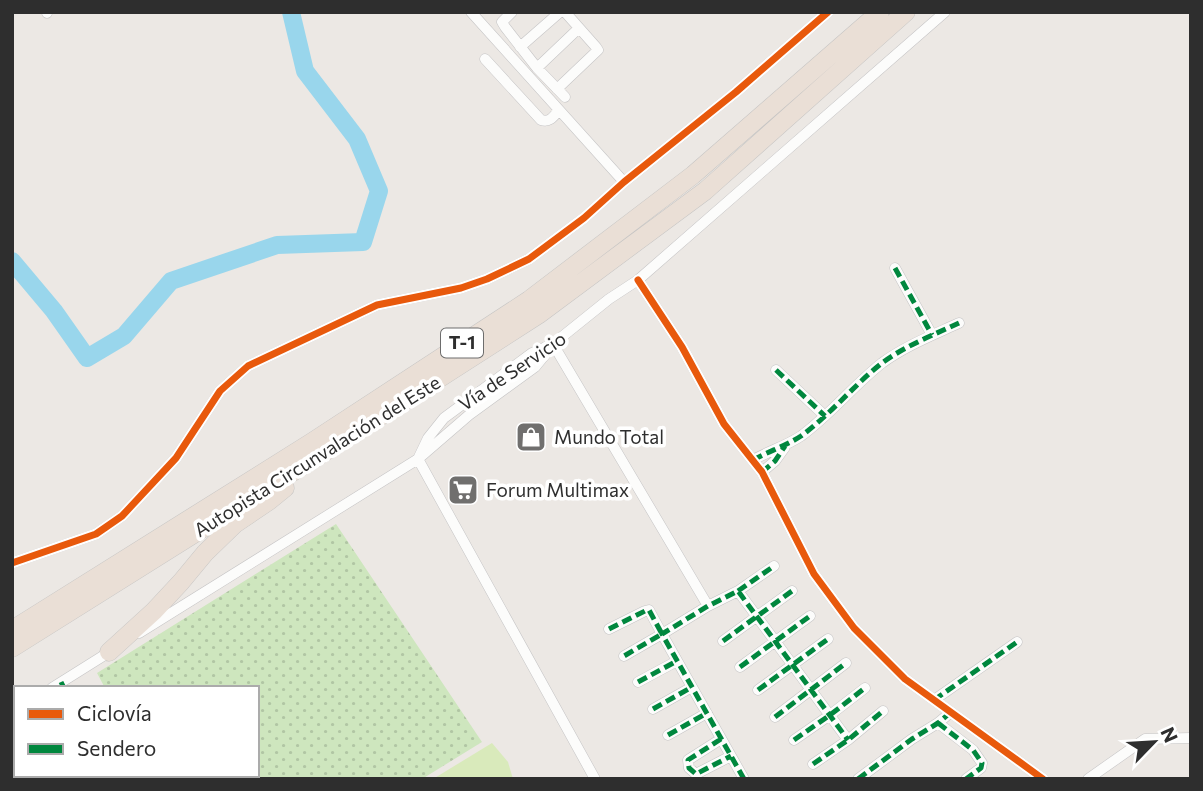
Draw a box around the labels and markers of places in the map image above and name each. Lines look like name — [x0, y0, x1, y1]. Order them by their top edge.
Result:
shop icon: Mundo Total — [514, 420, 548, 454]
place label: Mundo Total — [554, 425, 664, 448]
supermarket icon: Forum Multimax — [446, 473, 480, 507]
place label: Forum Multimax — [486, 478, 629, 501]

